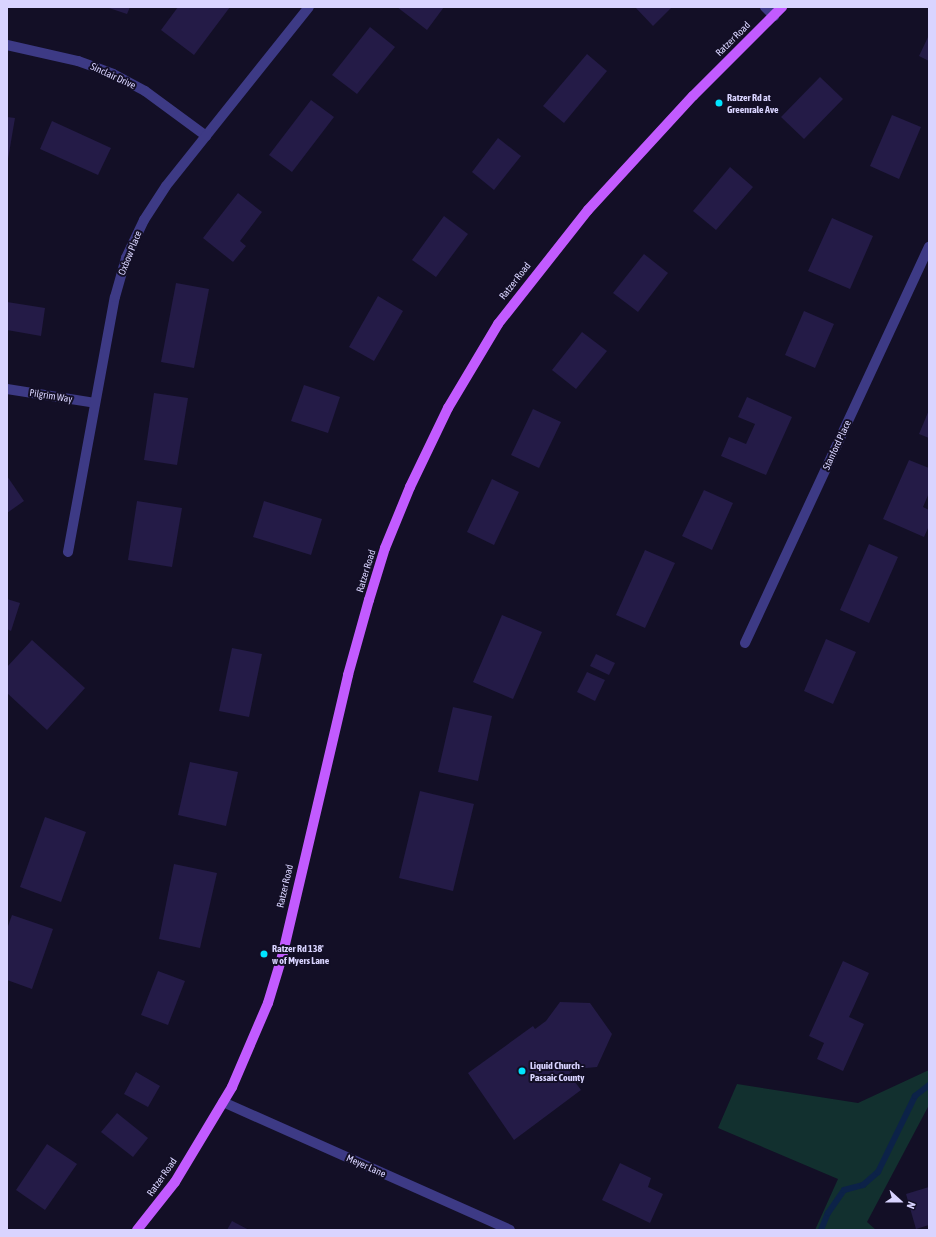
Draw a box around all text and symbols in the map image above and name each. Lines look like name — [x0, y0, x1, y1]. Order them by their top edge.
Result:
street label: Ratzer Road — [713, 19, 753, 59]
street label: Sinclair Drive — [89, 60, 137, 92]
place label: Ratzer Rd at Greenrale Ave — [727, 91, 778, 114]
marker: Ratzer Rd at Greenrale Ave — [714, 98, 724, 108]
street label: Oxbow Place — [116, 229, 144, 277]
street label: Ratzer Road — [497, 260, 533, 302]
street label: Pilgrim Way — [29, 387, 73, 405]
street label: Stanford Place — [820, 418, 854, 472]
street label: Ratzer Road — [354, 548, 378, 594]
street label: Ratzer Road — [274, 863, 296, 909]
place label: Ratzer Rd 138' w of Myers Lane — [272, 942, 329, 966]
marker: Ratzer Rd 138' w of Myers Lane — [259, 949, 269, 959]
place label: Liquid Church - Passaic County — [530, 1059, 584, 1082]
marker: Liquid Church - Passaic County — [517, 1066, 527, 1076]
street label: Meyer Lane — [344, 1152, 388, 1180]
street label: Ratzer Road — [144, 1156, 180, 1198]
north arrow — [880, 1181, 920, 1221]
text: N — [904, 1200, 918, 1210]

